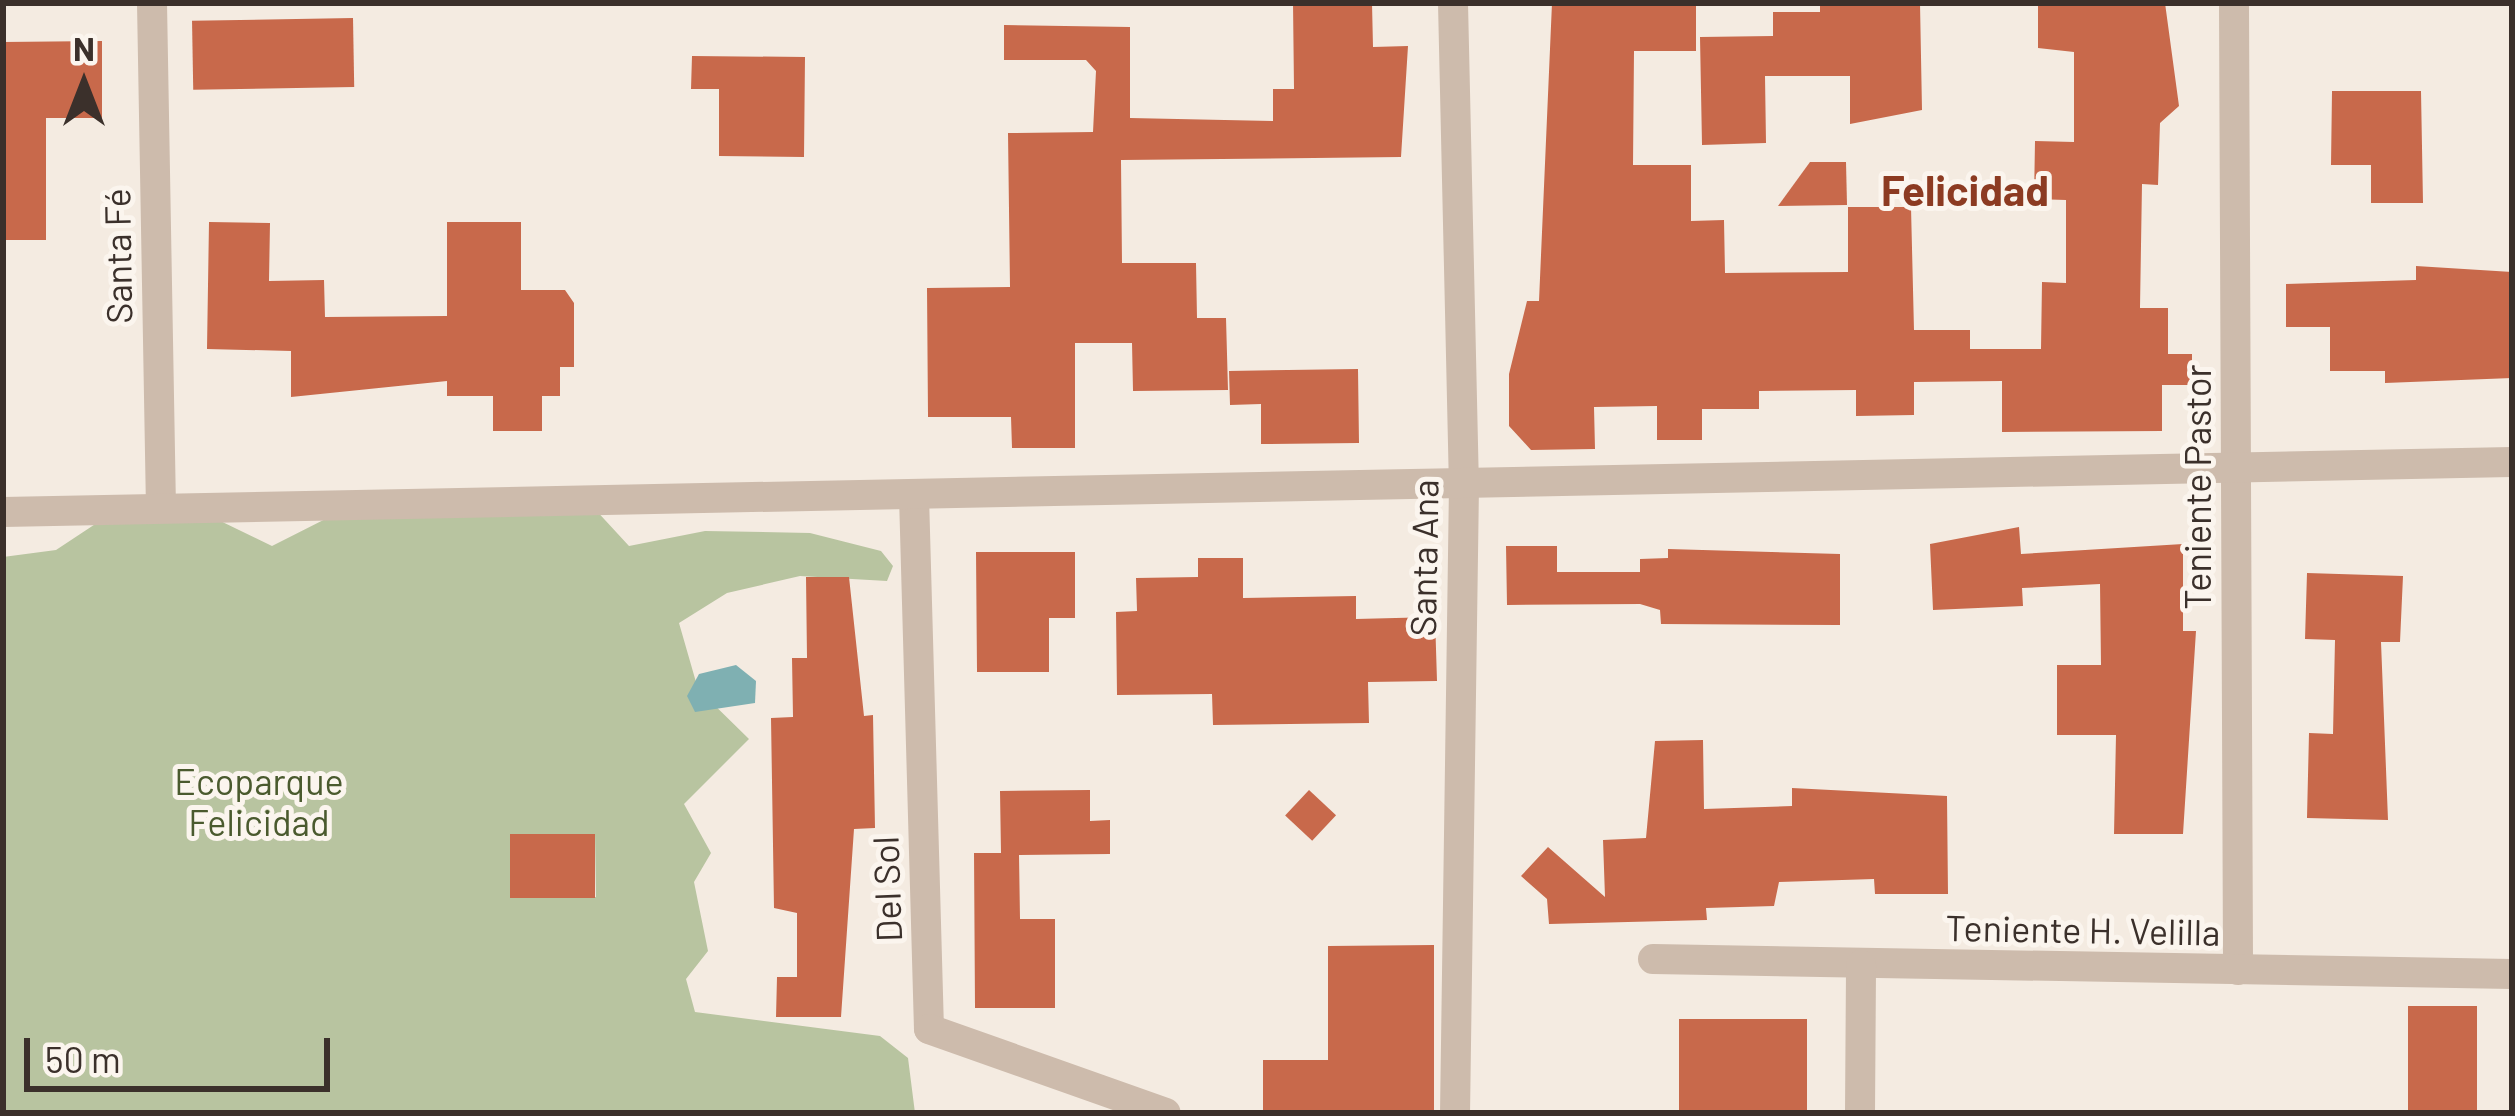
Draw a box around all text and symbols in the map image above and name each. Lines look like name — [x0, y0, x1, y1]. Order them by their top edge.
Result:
north arrow — [24, 24, 144, 144]
text: N — [73, 28, 95, 68]
district label: Felicidad — [1881, 164, 2049, 214]
street label: Santa Fé — [94, 188, 140, 324]
street label: Teniente Pastor — [2175, 364, 2219, 610]
street label: Santa Ana — [1400, 479, 1446, 637]
park label: Ecoparque Felicidad — [174, 758, 344, 843]
street label: Del Sol — [863, 835, 909, 943]
street label: Teniente H. Velilla — [1945, 905, 2221, 953]
scale bar — [30, 1014, 336, 1088]
text: 50 m — [45, 1037, 121, 1080]

